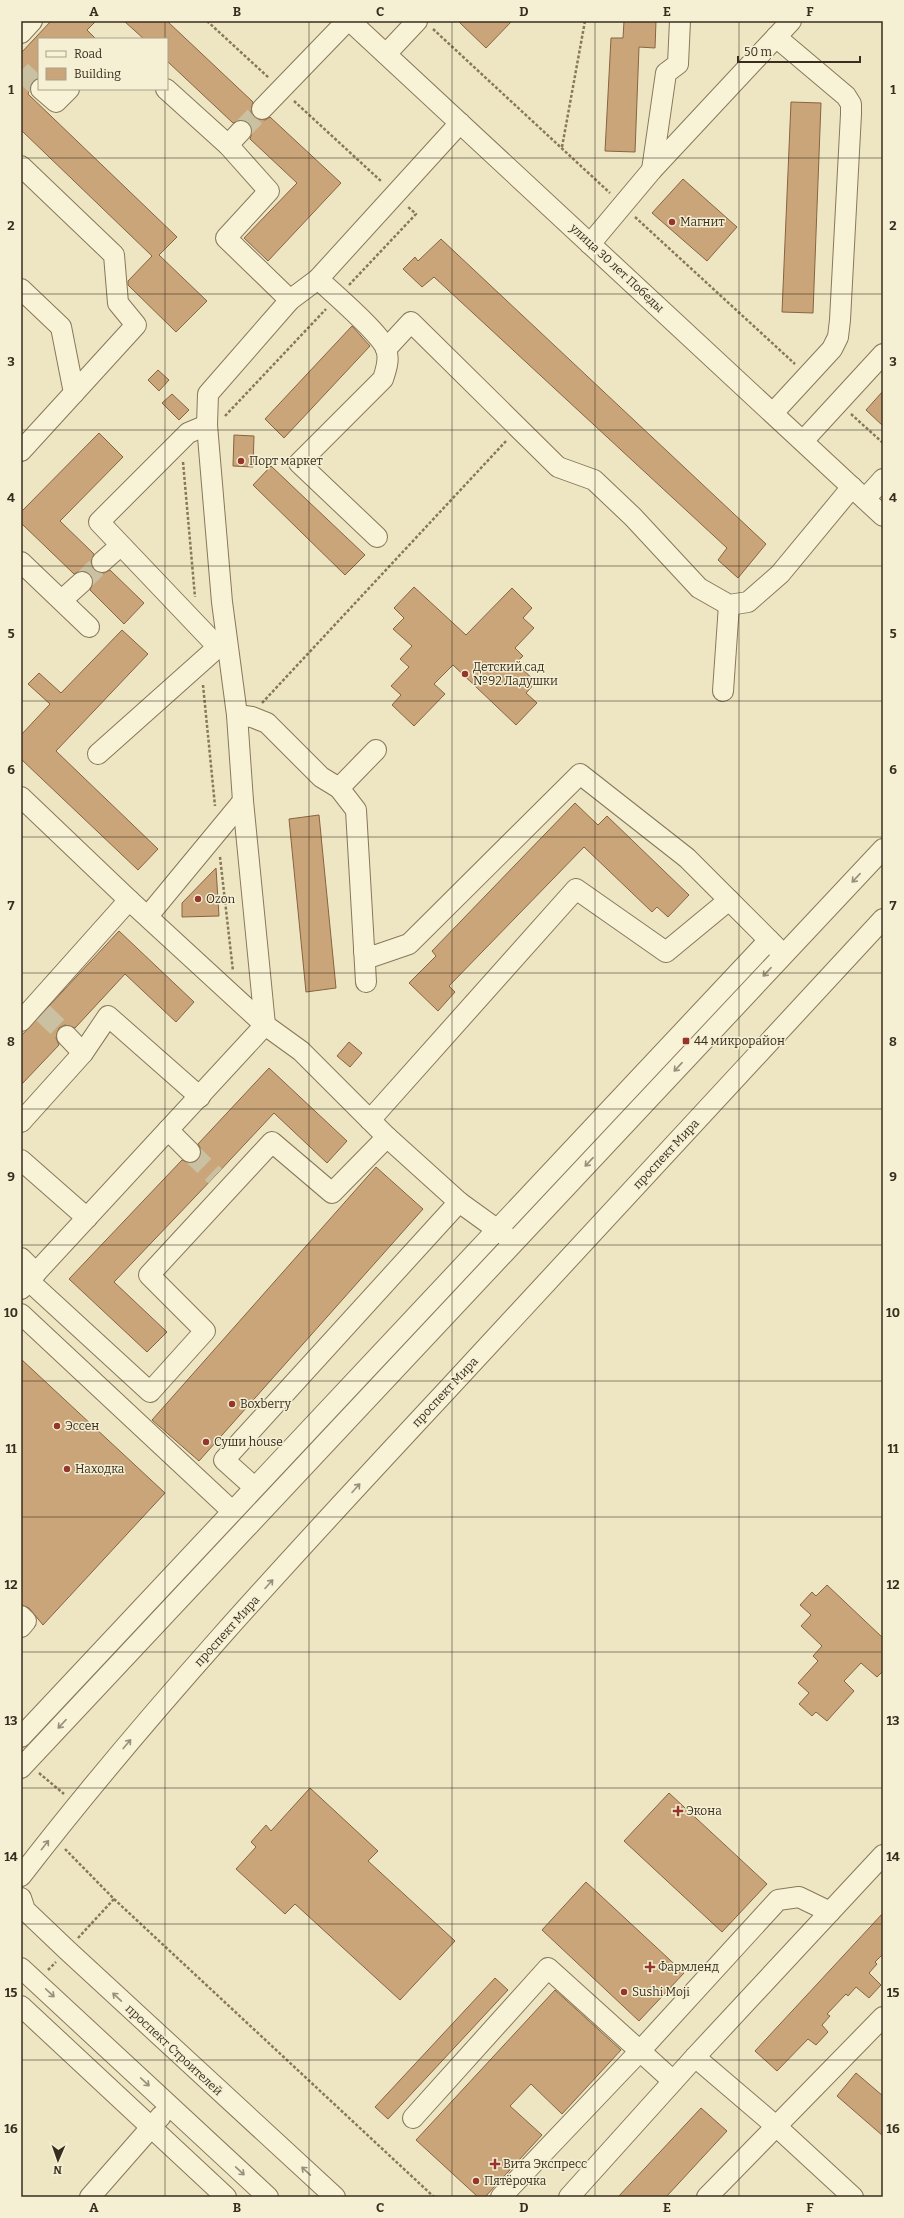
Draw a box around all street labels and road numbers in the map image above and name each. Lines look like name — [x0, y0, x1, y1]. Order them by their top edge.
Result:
street label: улица 30 лет Победы — [566, 220, 667, 315]
street label: проспект Мира — [630, 1116, 702, 1192]
street label: проспект Мира — [409, 1354, 481, 1430]
street label: проспект Мира — [192, 1592, 263, 1669]
street label: проспект Строителей — [123, 2002, 225, 2098]

